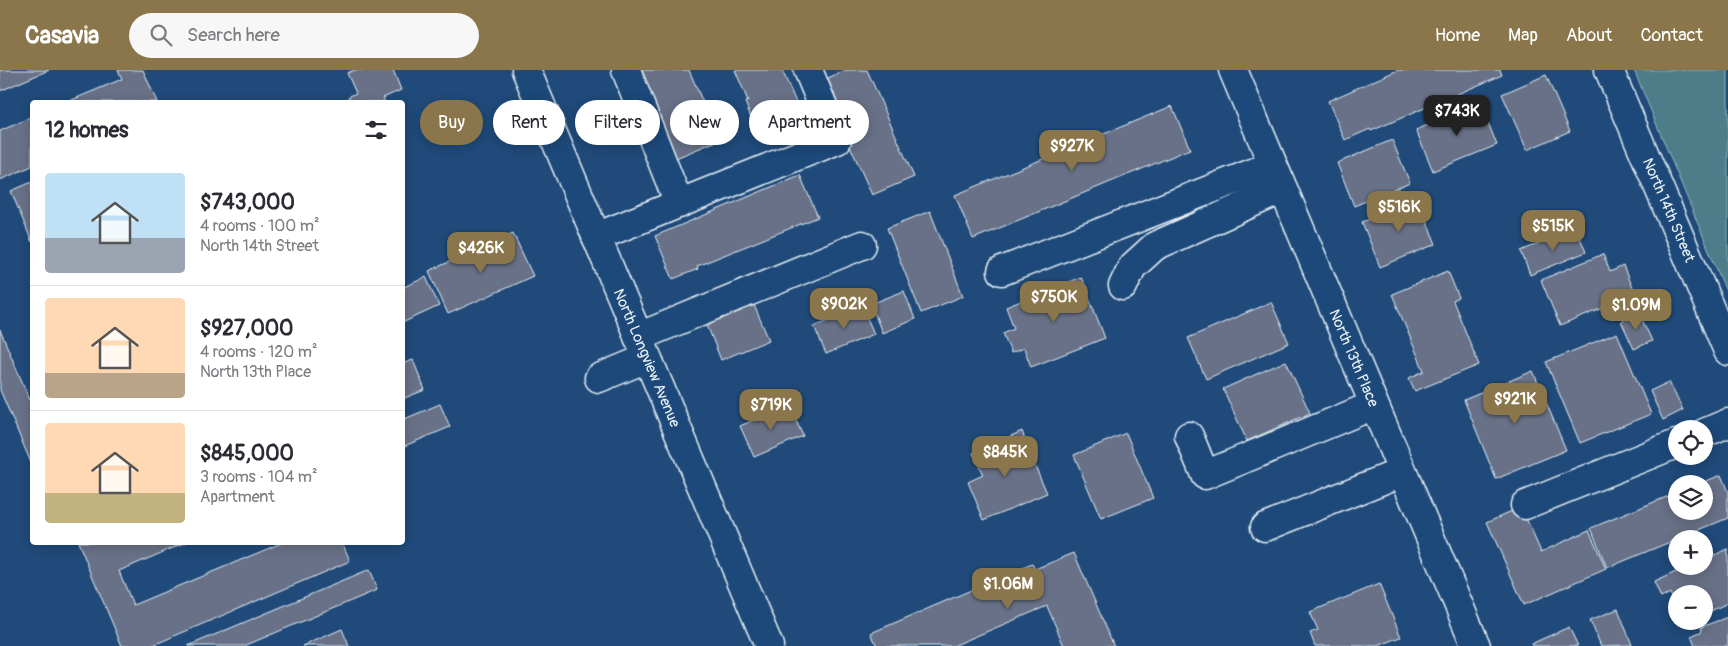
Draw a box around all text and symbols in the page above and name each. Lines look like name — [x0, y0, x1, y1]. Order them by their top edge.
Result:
search box — [129, 13, 479, 58]
text: Casavia — [25, 21, 99, 50]
icon: search — [147, 21, 175, 49]
text: Search here — [187, 23, 280, 47]
text: Home — [1435, 24, 1480, 47]
text: Map — [1508, 24, 1538, 47]
text: About — [1566, 24, 1612, 47]
text: Contact — [1640, 24, 1703, 47]
pin: $743K — [1422, 94, 1492, 137]
chip: Buy — [420, 100, 483, 145]
chip: Rent — [493, 100, 565, 145]
chip: Filters — [575, 100, 660, 145]
chip: New — [670, 100, 739, 145]
chip: Apartment — [749, 100, 869, 145]
text: $743K — [1435, 101, 1480, 121]
icon: filters — [362, 116, 390, 144]
text: 12 homes — [45, 117, 128, 144]
pin: $927K — [1037, 129, 1107, 172]
text: $927K — [1050, 136, 1094, 156]
street label: North 14th Street — [1638, 155, 1699, 266]
text: $743,000 — [200, 189, 295, 216]
pin: $516K — [1364, 190, 1434, 233]
icon: home — [85, 193, 145, 253]
text: $516K — [1378, 197, 1420, 217]
pin: $515K — [1518, 210, 1588, 252]
text: 4 rooms · 100 m² — [200, 216, 319, 236]
text: $515K — [1532, 216, 1574, 236]
pin: $426K — [446, 232, 516, 274]
text: North 14th Street — [200, 236, 319, 256]
text: $426K — [458, 238, 504, 258]
pin: $750K — [1019, 280, 1089, 323]
street label: North Longview Avenue — [609, 286, 685, 431]
text: $750K — [1031, 287, 1077, 307]
pin: $902K — [809, 288, 879, 330]
pin: $1.09M — [1595, 288, 1677, 331]
text: $902K — [821, 294, 867, 314]
text: $1.09M — [1611, 295, 1661, 315]
street label: North 13th Place — [1324, 306, 1383, 410]
text: $927,000 — [200, 315, 293, 342]
icon: home — [85, 318, 145, 378]
text: 4 rooms · 120 m² — [200, 342, 317, 362]
text: North 13th Place — [200, 362, 311, 382]
pin: $921K — [1480, 382, 1550, 425]
pin: $719K — [736, 388, 806, 431]
text: $921K — [1494, 389, 1536, 409]
text: $719K — [750, 395, 792, 415]
map controls — [1668, 420, 1713, 630]
button: locate — [1668, 420, 1713, 465]
pin: $845K — [970, 436, 1040, 478]
text: $845,000 — [200, 440, 294, 467]
text: $845K — [983, 442, 1027, 462]
icon: home — [85, 443, 145, 503]
text: 3 rooms · 104 m² — [200, 467, 317, 487]
button: layers — [1668, 475, 1713, 520]
text: Apartment — [200, 487, 275, 507]
button: + — [1668, 530, 1713, 575]
pin: $1.06M — [967, 568, 1049, 610]
text: $1.06M — [983, 574, 1033, 594]
button: − — [1668, 585, 1713, 630]

